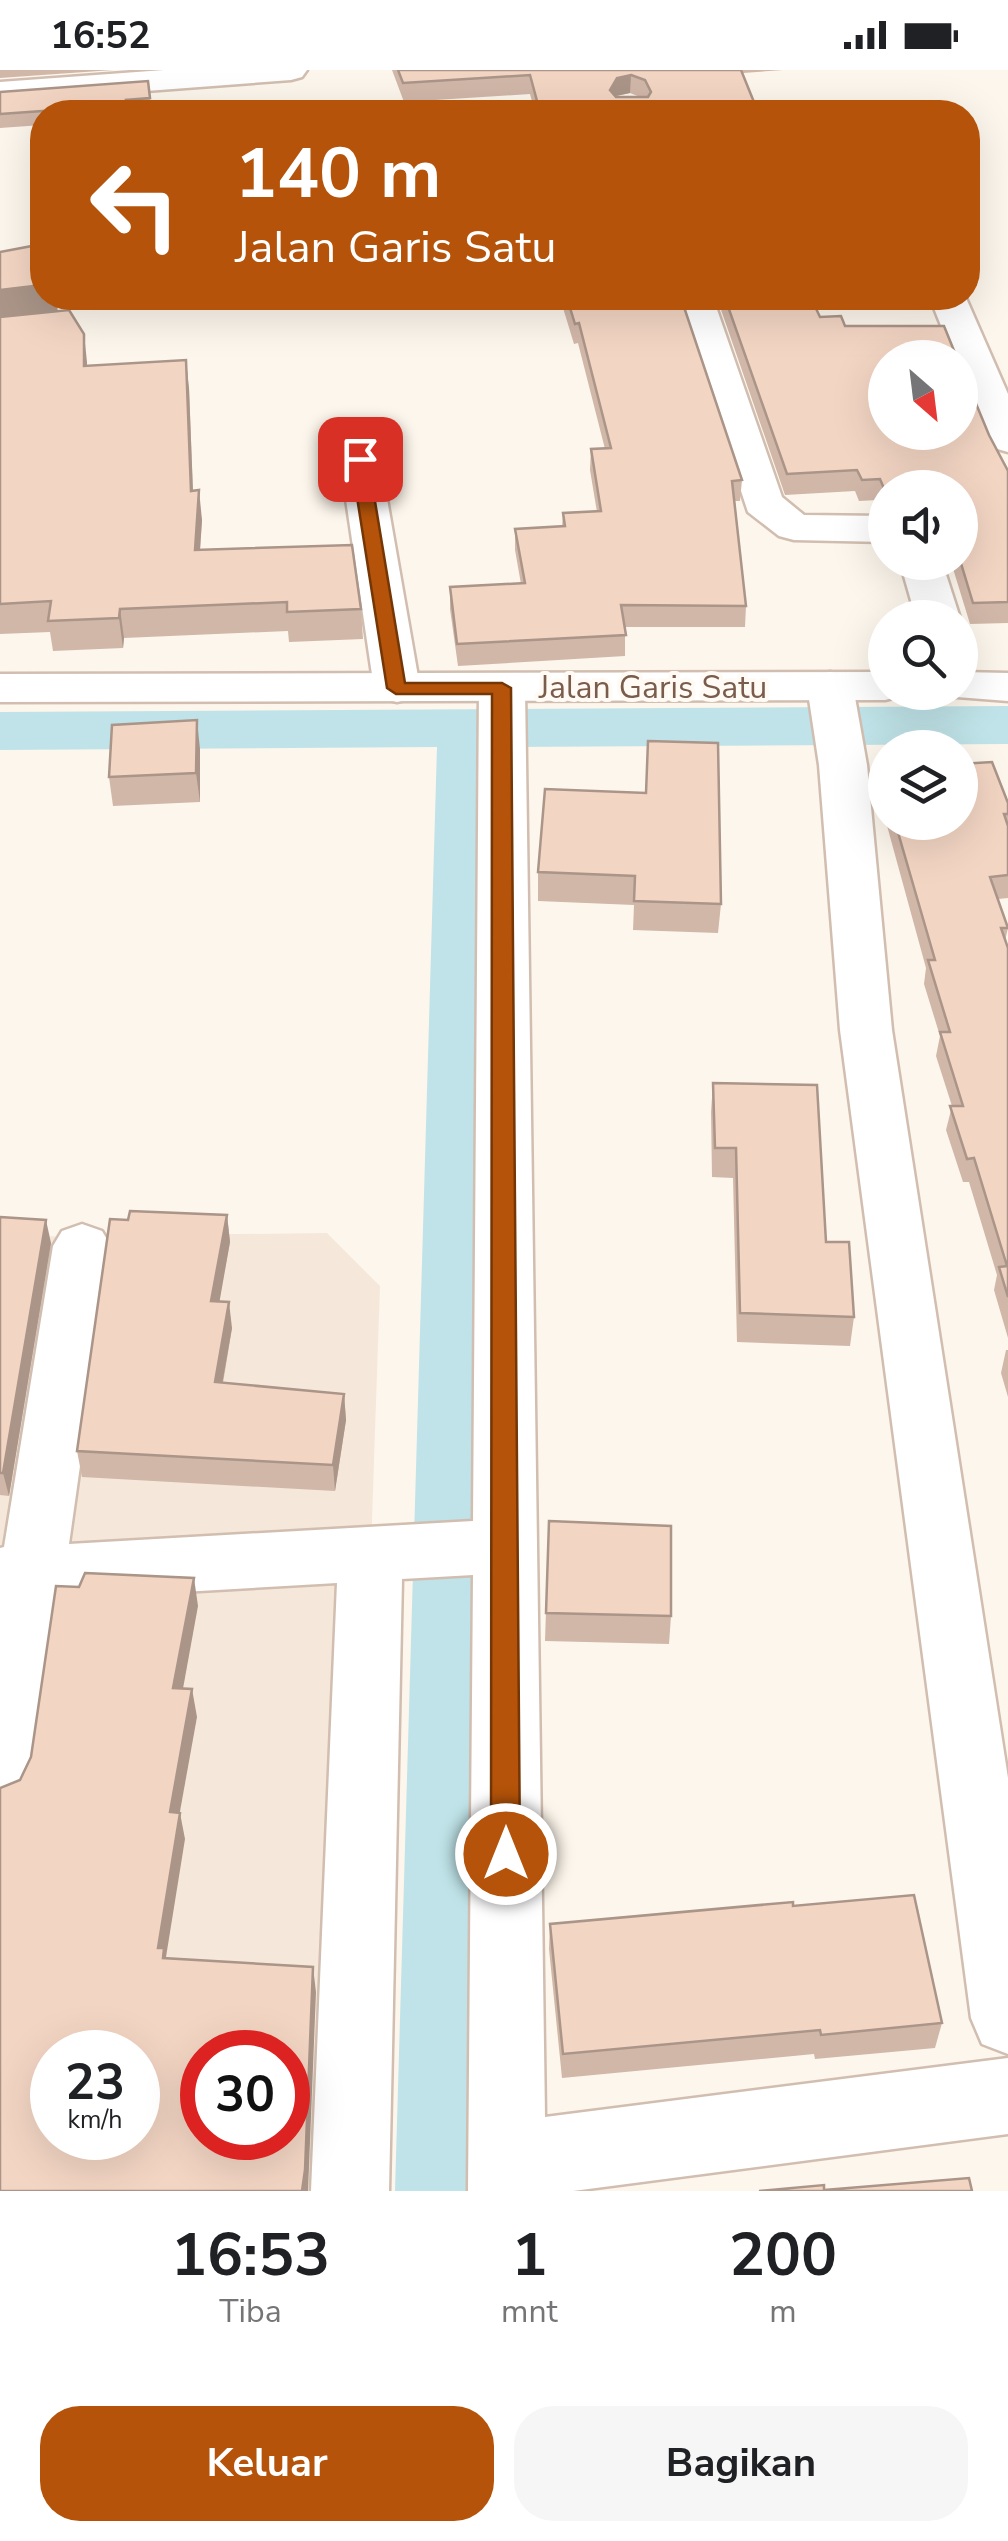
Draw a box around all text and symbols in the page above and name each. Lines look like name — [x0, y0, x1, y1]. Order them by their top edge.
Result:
text: 16:52 — [50, 10, 151, 61]
text: 140 m — [235, 126, 441, 222]
icon: left — [70, 140, 200, 270]
text: Jalan Garis Satu — [235, 217, 557, 278]
north arrow — [868, 340, 978, 450]
map controls — [868, 340, 978, 840]
pin — [318, 417, 403, 502]
icon: arrive — [333, 432, 388, 487]
button: sound — [868, 470, 978, 580]
button: search — [868, 600, 978, 710]
street label: Jalan Garis Satu — [538, 666, 767, 709]
button: layers — [868, 730, 978, 840]
position arrow — [454, 1802, 558, 1906]
speed limit sign: 30 — [180, 2030, 310, 2160]
text: 23 — [65, 2048, 125, 2117]
text: km/h — [67, 2103, 123, 2137]
text: 16:53 — [171, 2214, 330, 2296]
text: 1 — [511, 2214, 547, 2296]
text: 200 — [729, 2214, 837, 2296]
text: Tiba — [219, 2290, 282, 2333]
text: mnt — [501, 2290, 558, 2333]
text: m — [769, 2290, 797, 2333]
button: Keluar — [40, 2406, 494, 2521]
button: Bagikan — [514, 2406, 968, 2521]

